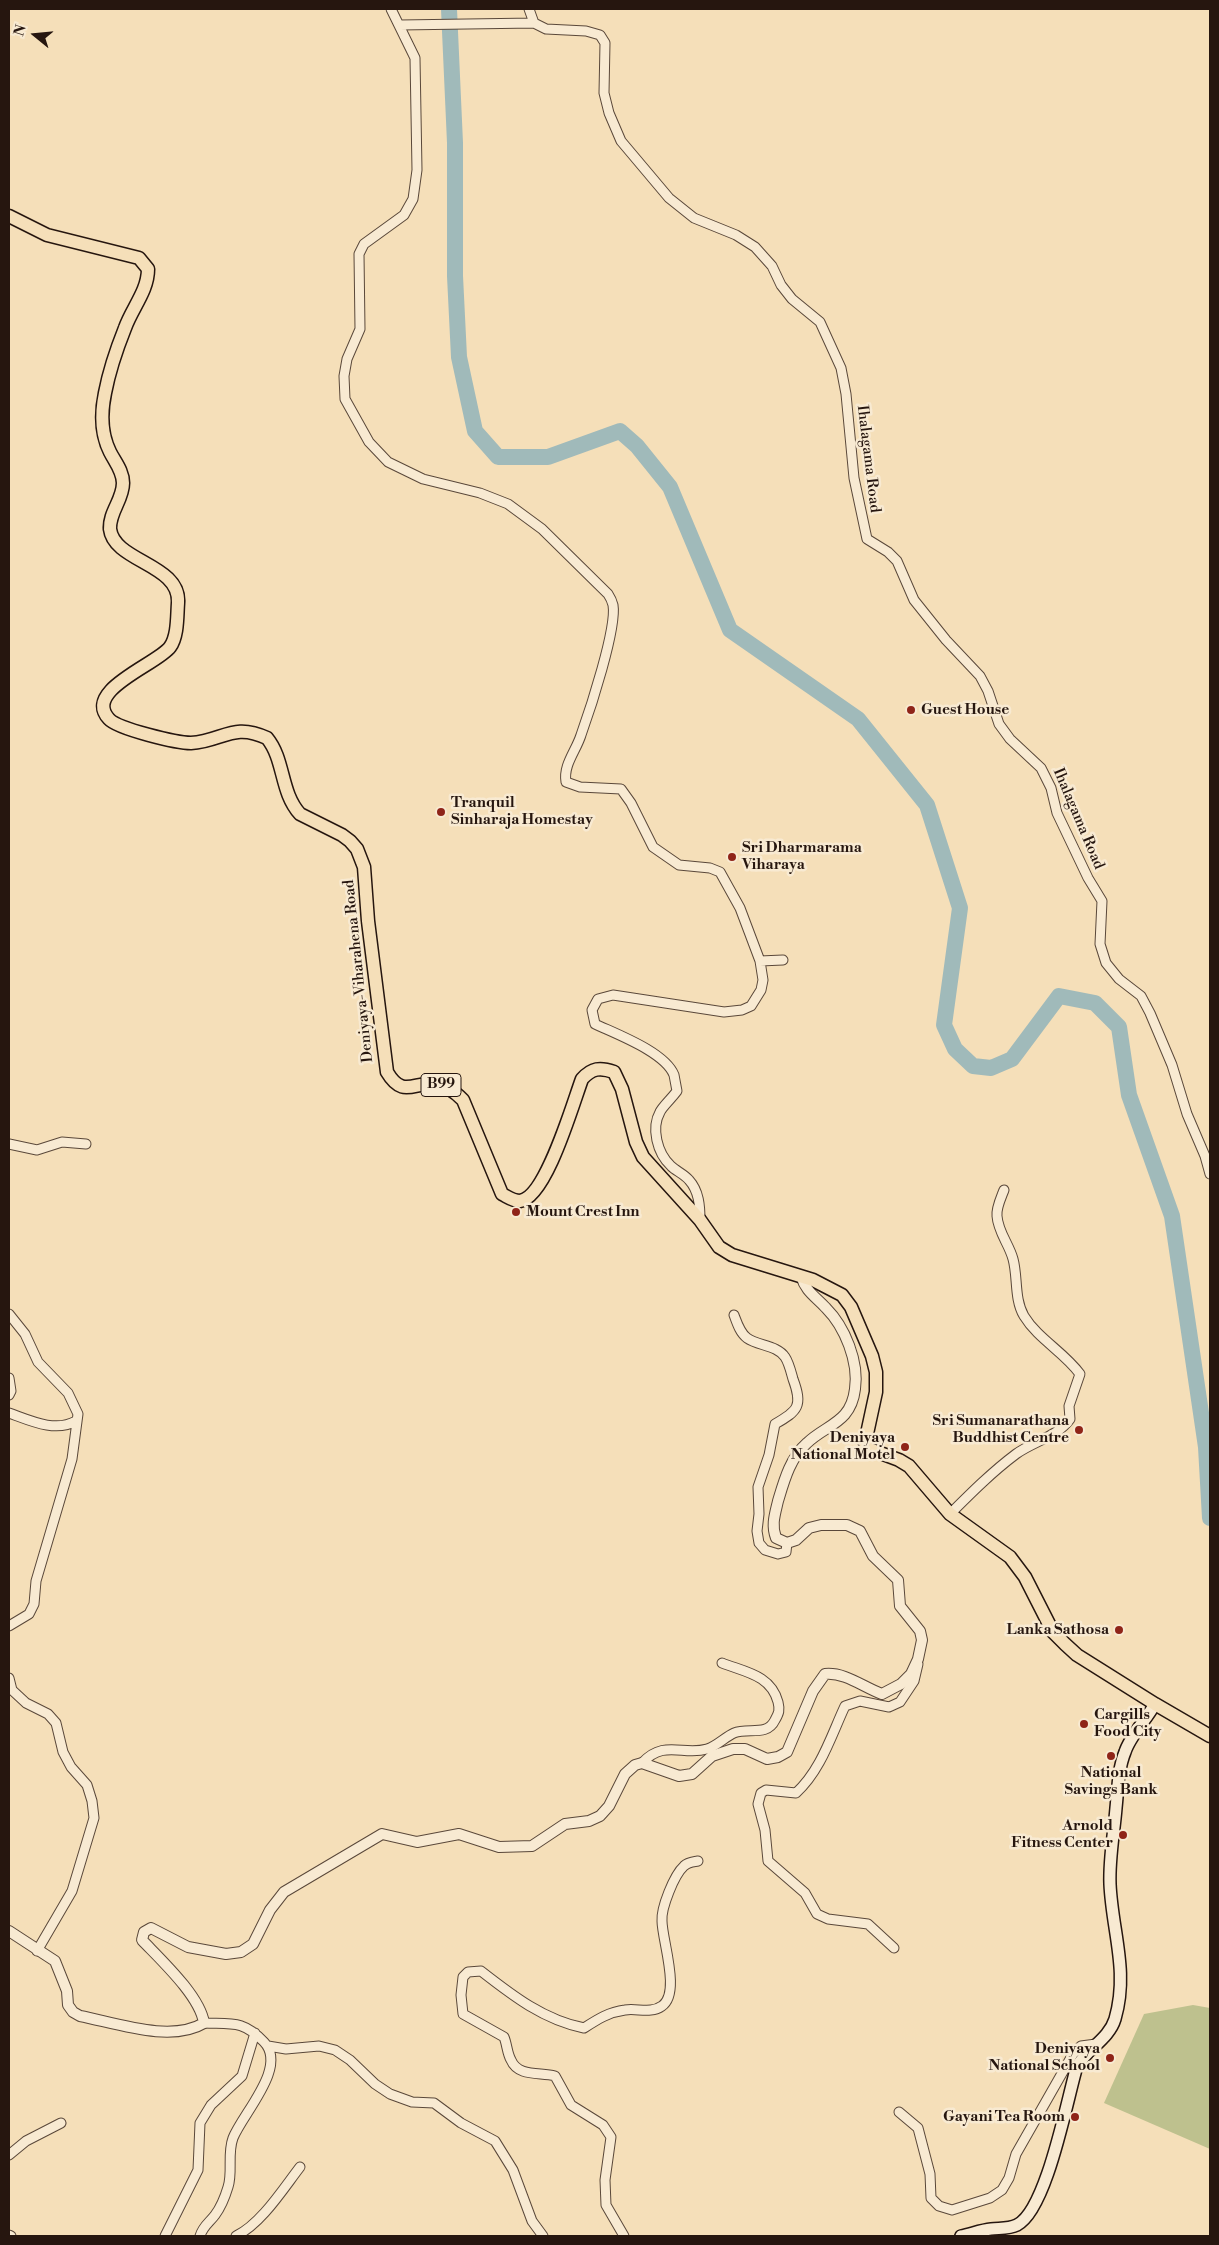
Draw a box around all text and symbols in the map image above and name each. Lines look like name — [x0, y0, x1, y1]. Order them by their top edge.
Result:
north arrow — [10, 10, 60, 60]
text: N — [10, 23, 31, 39]
street label: Ihalagama Road — [852, 404, 884, 514]
place label: Guest House — [921, 701, 1009, 719]
marker: Guest House — [905, 704, 917, 716]
street label: Ihalagama Road — [1049, 766, 1107, 872]
place label: Tranquil Sinharaja Homestay — [451, 794, 593, 829]
marker: Tranquil Sinharaja Homestay — [435, 806, 447, 818]
place label: Sri Dharmarama Viharaya — [742, 839, 862, 874]
marker: Sri Dharmarama Viharaya — [726, 851, 738, 863]
street label: Deniyaya-Viharahena Road — [340, 879, 378, 1063]
road number: B99 — [421, 1074, 461, 1096]
place label: Mount Crest Inn — [526, 1203, 640, 1221]
marker: Mount Crest Inn — [510, 1206, 522, 1218]
place label: Sri Sumanarathana Buddhist Centre — [933, 1412, 1069, 1447]
marker: Sri Sumanarathana Buddhist Centre — [1073, 1424, 1085, 1436]
place label: Deniyaya National Motel — [791, 1429, 895, 1464]
marker: Deniyaya National Motel — [899, 1441, 911, 1453]
place label: Lanka Sathosa — [1006, 1621, 1109, 1639]
marker: Lanka Sathosa — [1113, 1624, 1125, 1636]
place label: Cargills Food City — [1094, 1706, 1161, 1741]
marker: Cargills Food City — [1078, 1718, 1090, 1730]
marker: National Savings Bank — [1105, 1750, 1117, 1762]
place label: National Savings Bank — [1064, 1764, 1158, 1799]
place label: Arnold Fitness Center — [1011, 1817, 1113, 1852]
marker: Arnold Fitness Center — [1117, 1829, 1129, 1841]
place label: Deniyaya National School — [989, 2040, 1100, 2075]
marker: Deniyaya National School — [1104, 2052, 1116, 2064]
place label: Gayani Tea Room — [943, 2108, 1065, 2126]
marker: Gayani Tea Room — [1069, 2111, 1081, 2123]

